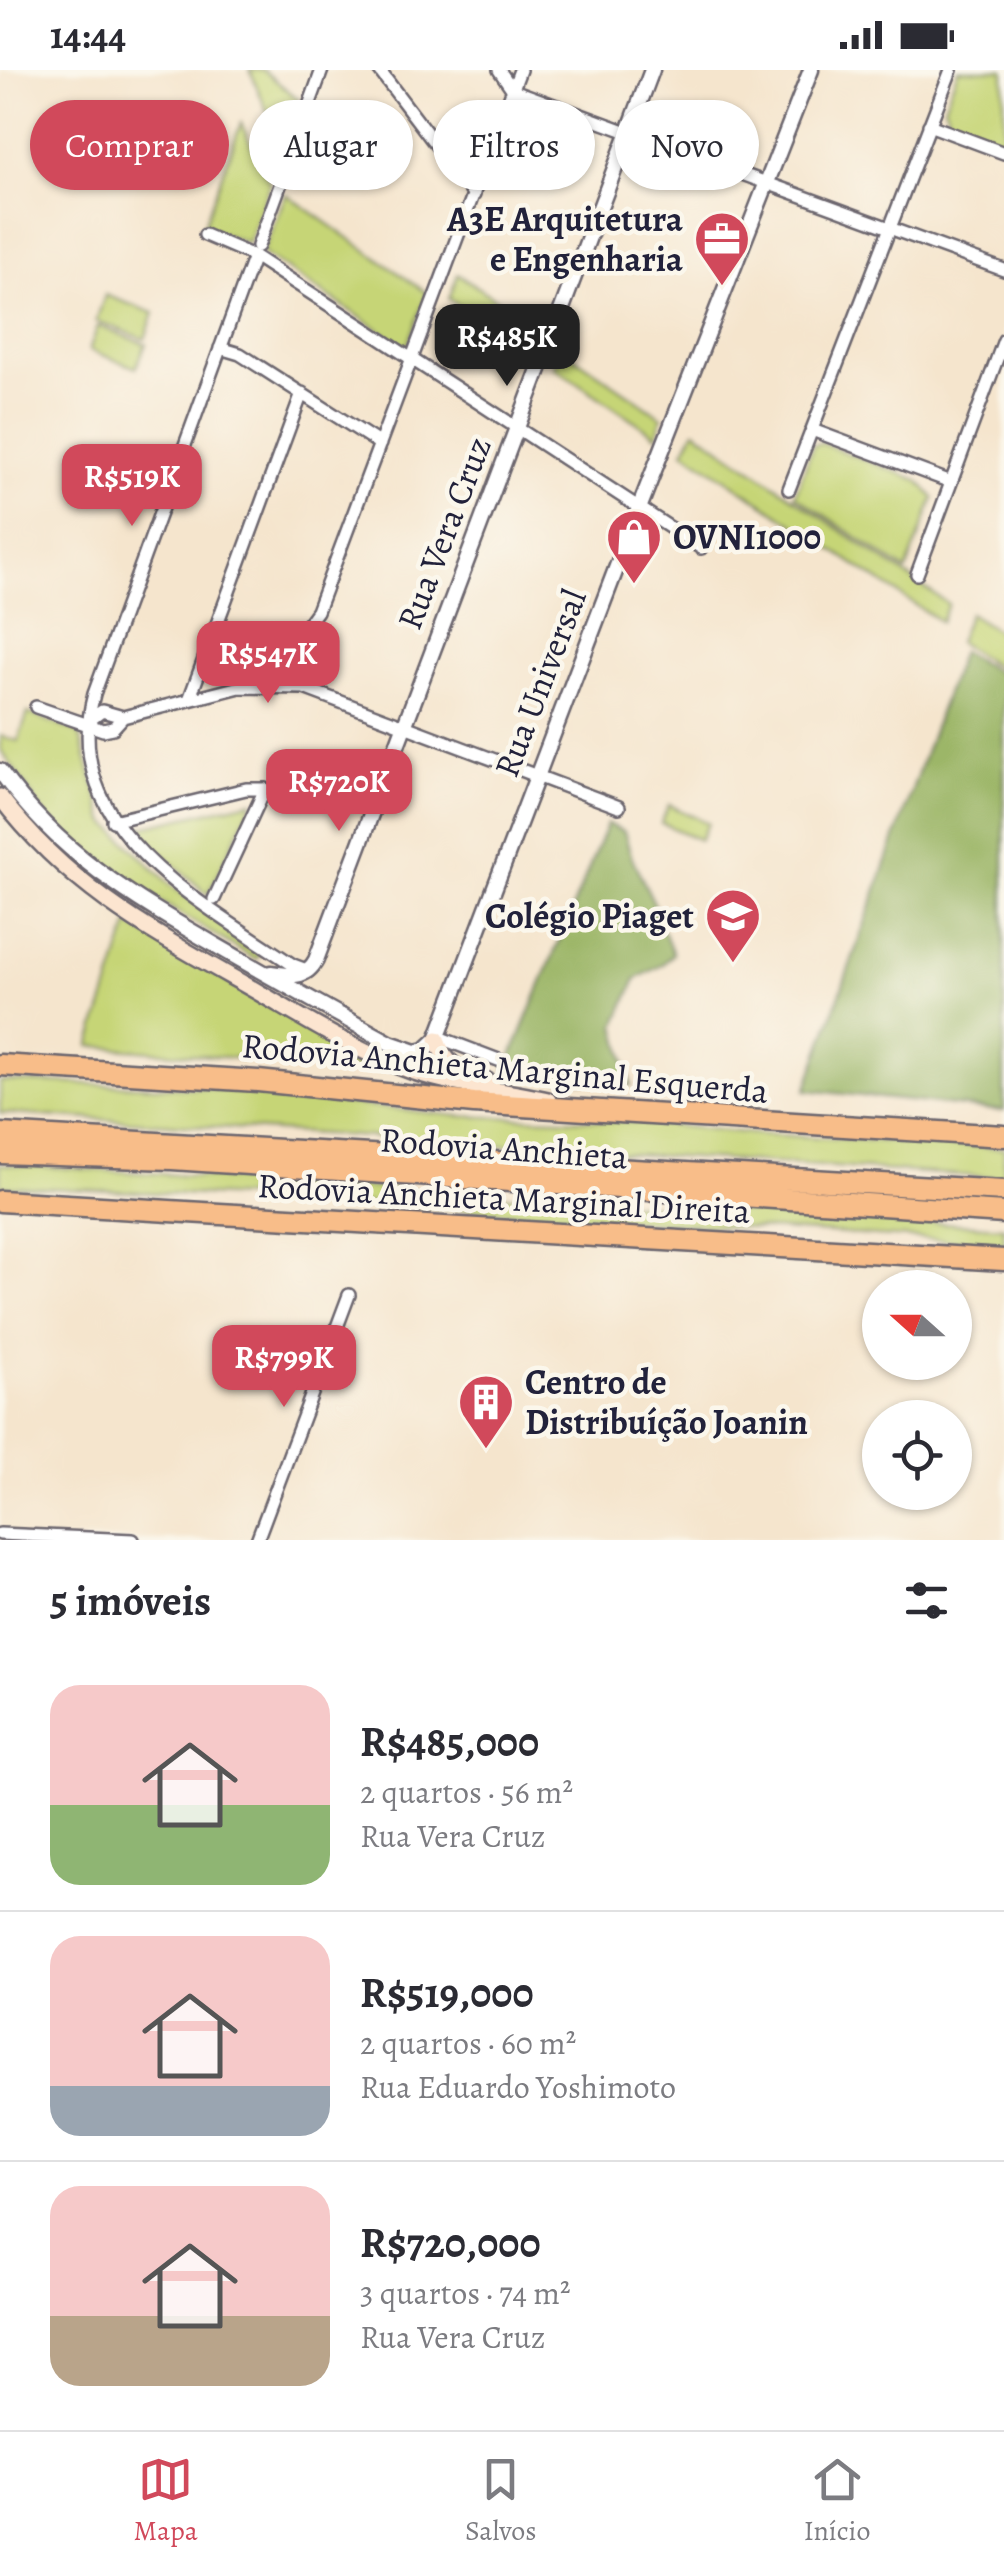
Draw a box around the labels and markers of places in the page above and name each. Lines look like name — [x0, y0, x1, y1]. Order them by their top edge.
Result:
place label: A3E Arquitetura e Engenharia — [446, 195, 683, 283]
office icon: A3E Arquitetura e Engenharia — [692, 209, 752, 288]
pin: R$485K — [426, 304, 588, 389]
pin: R$519K — [51, 444, 213, 529]
shop icon: OVNI1000 — [604, 507, 664, 586]
place label: OVNI1000 — [673, 513, 821, 561]
pin: R$547K — [187, 621, 349, 706]
pin: R$720K — [258, 749, 420, 834]
school or university icon: Colégio Piaget — [703, 886, 763, 965]
place label: Colégio Piaget — [485, 892, 694, 940]
pin: R$799K — [203, 1325, 365, 1410]
place label: Centro de Distribuíção Joanin — [525, 1358, 808, 1446]
building icon: Centro de Distribuíção Joanin — [456, 1372, 516, 1451]

